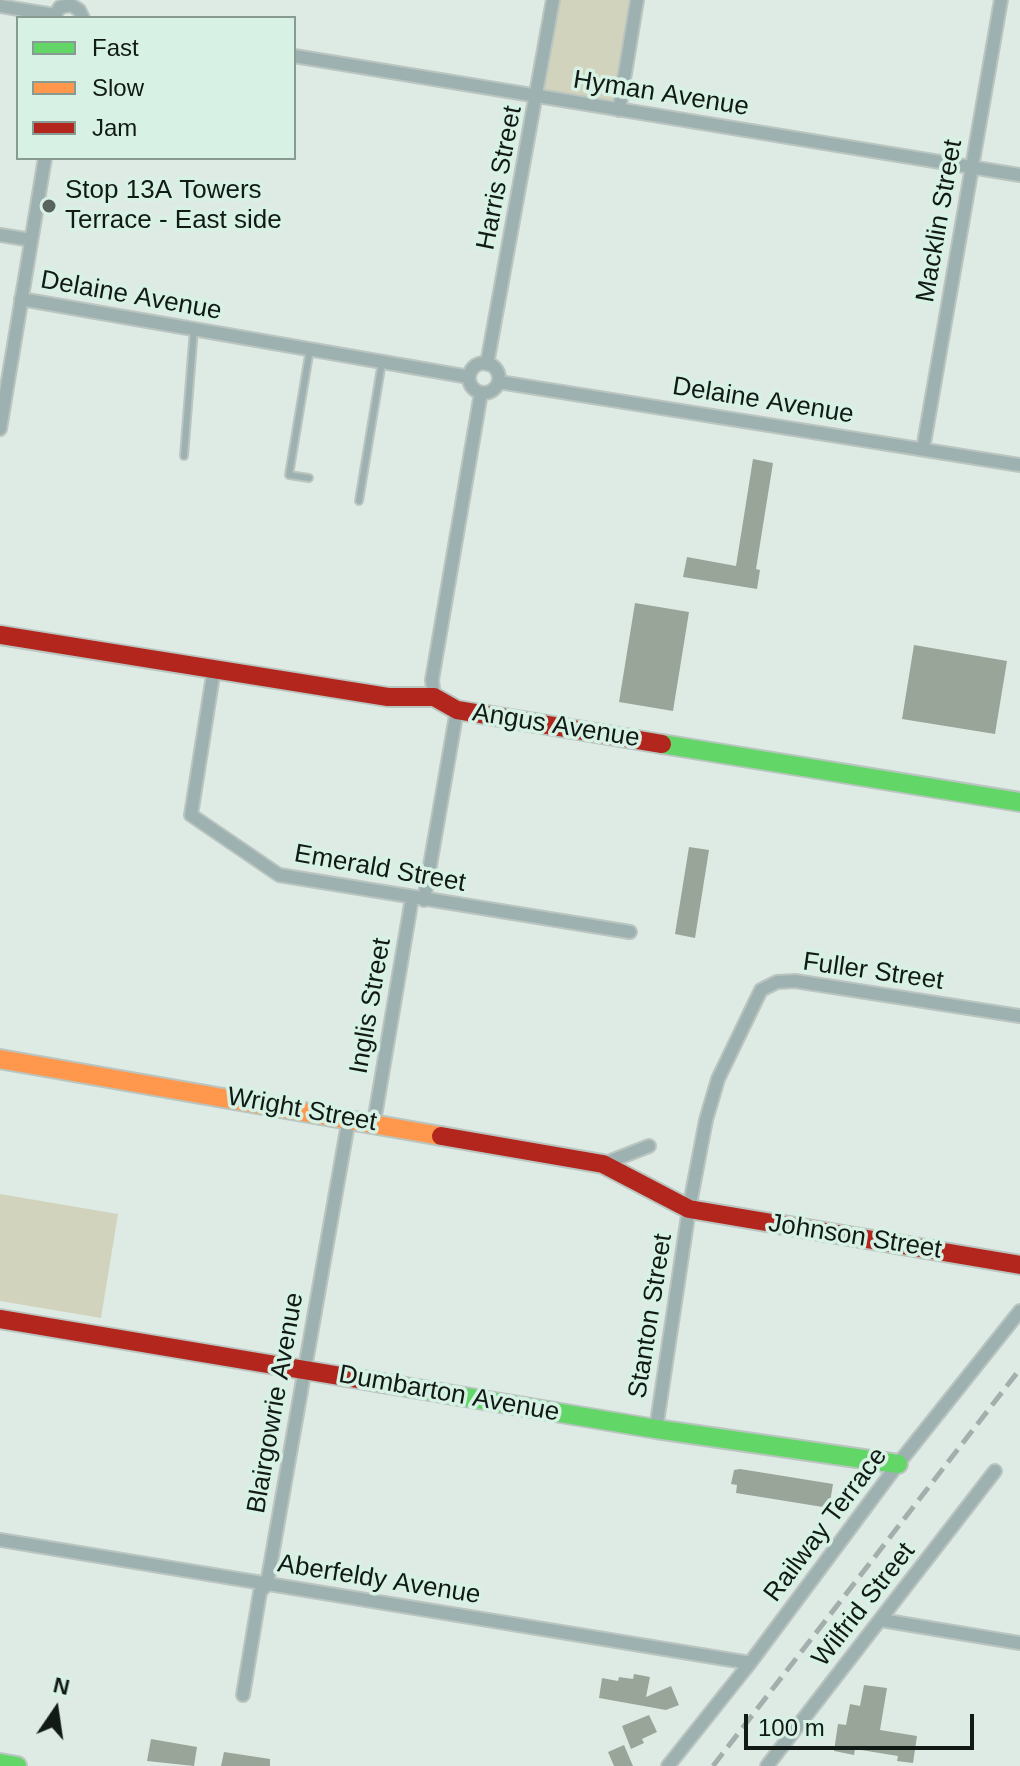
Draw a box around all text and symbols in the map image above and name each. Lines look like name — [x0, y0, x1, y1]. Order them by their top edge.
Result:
legend — [16, 16, 296, 160]
text: Fast — [92, 34, 139, 61]
street label: Hyman Avenue — [571, 65, 751, 123]
text: Slow — [92, 74, 144, 101]
street label: Harris Street — [471, 103, 529, 253]
text: Jam — [92, 114, 137, 141]
street label: Macklin Street — [910, 137, 970, 305]
place label: Stop 13A Towers Terrace - East side — [65, 175, 282, 236]
marker: Stop 13A Towers Terrace - East side — [40, 197, 58, 215]
street label: Delaine Avenue — [38, 265, 224, 327]
street label: Delaine Avenue — [670, 371, 856, 431]
street label: Angus Avenue — [470, 697, 642, 755]
street label: Emerald Street — [292, 839, 468, 899]
street label: Inglis Street — [344, 936, 398, 1076]
street label: Fuller Street — [801, 947, 945, 997]
street label: Wright Street — [225, 1082, 379, 1138]
street label: Johnson Street — [766, 1208, 944, 1266]
street label: Stanton Street — [623, 1231, 679, 1401]
street label: Blairgowrie Avenue — [241, 1290, 311, 1516]
street label: Dumbarton Avenue — [336, 1359, 562, 1429]
street label: Railway Terrace — [758, 1442, 894, 1608]
street label: Wilfrid Street — [806, 1537, 922, 1673]
street label: Aberfeldy Avenue — [275, 1549, 483, 1611]
north arrow — [16, 1670, 96, 1750]
text: N — [51, 1672, 72, 1700]
scale bar — [748, 1698, 978, 1748]
text: 100 m — [758, 1714, 825, 1741]

